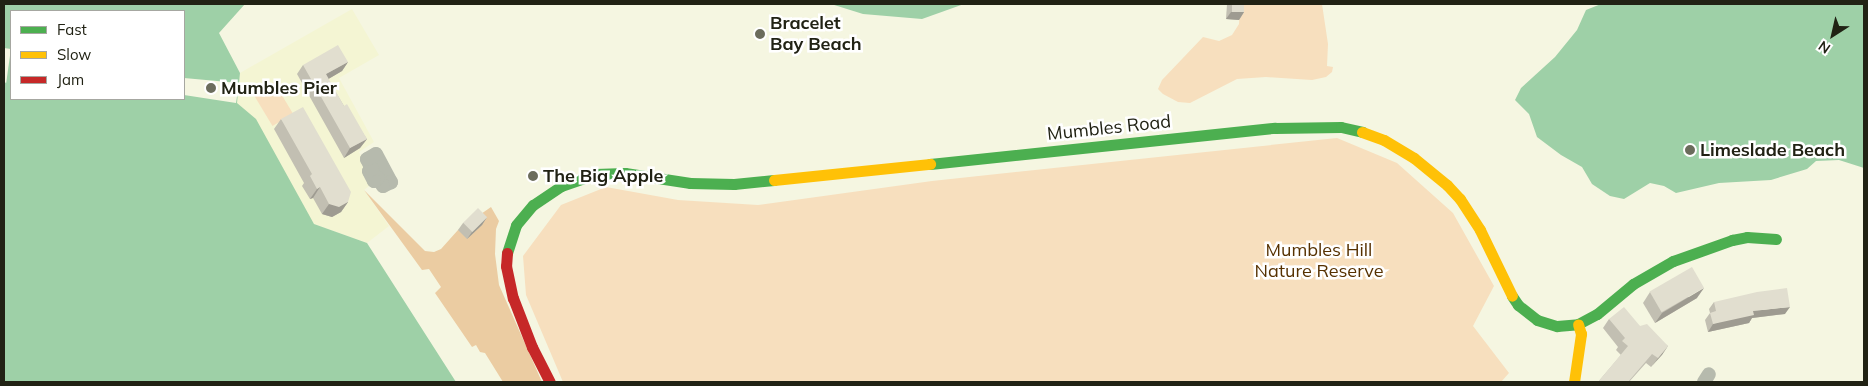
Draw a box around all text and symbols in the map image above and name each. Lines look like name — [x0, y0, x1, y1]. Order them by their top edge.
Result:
legend — [10, 10, 185, 100]
north arrow — [1808, 10, 1858, 60]
place label: Bracelet Bay Beach — [770, 13, 862, 56]
text: Fast — [57, 20, 87, 39]
marker: Bracelet Bay Beach — [754, 28, 766, 40]
text: N — [1815, 37, 1834, 58]
text: Slow — [57, 45, 91, 64]
text: Jam — [57, 70, 84, 89]
place label: Mumbles Pier — [221, 77, 337, 99]
marker: Mumbles Pier — [205, 82, 217, 94]
street label: Mumbles Road — [1046, 111, 1172, 145]
place label: Limeslade Beach — [1700, 139, 1845, 161]
marker: Limeslade Beach — [1684, 144, 1696, 156]
place label: The Big Apple — [543, 165, 663, 187]
marker: The Big Apple — [527, 170, 539, 182]
park label: Mumbles Hill Nature Reserve — [1255, 240, 1383, 282]

